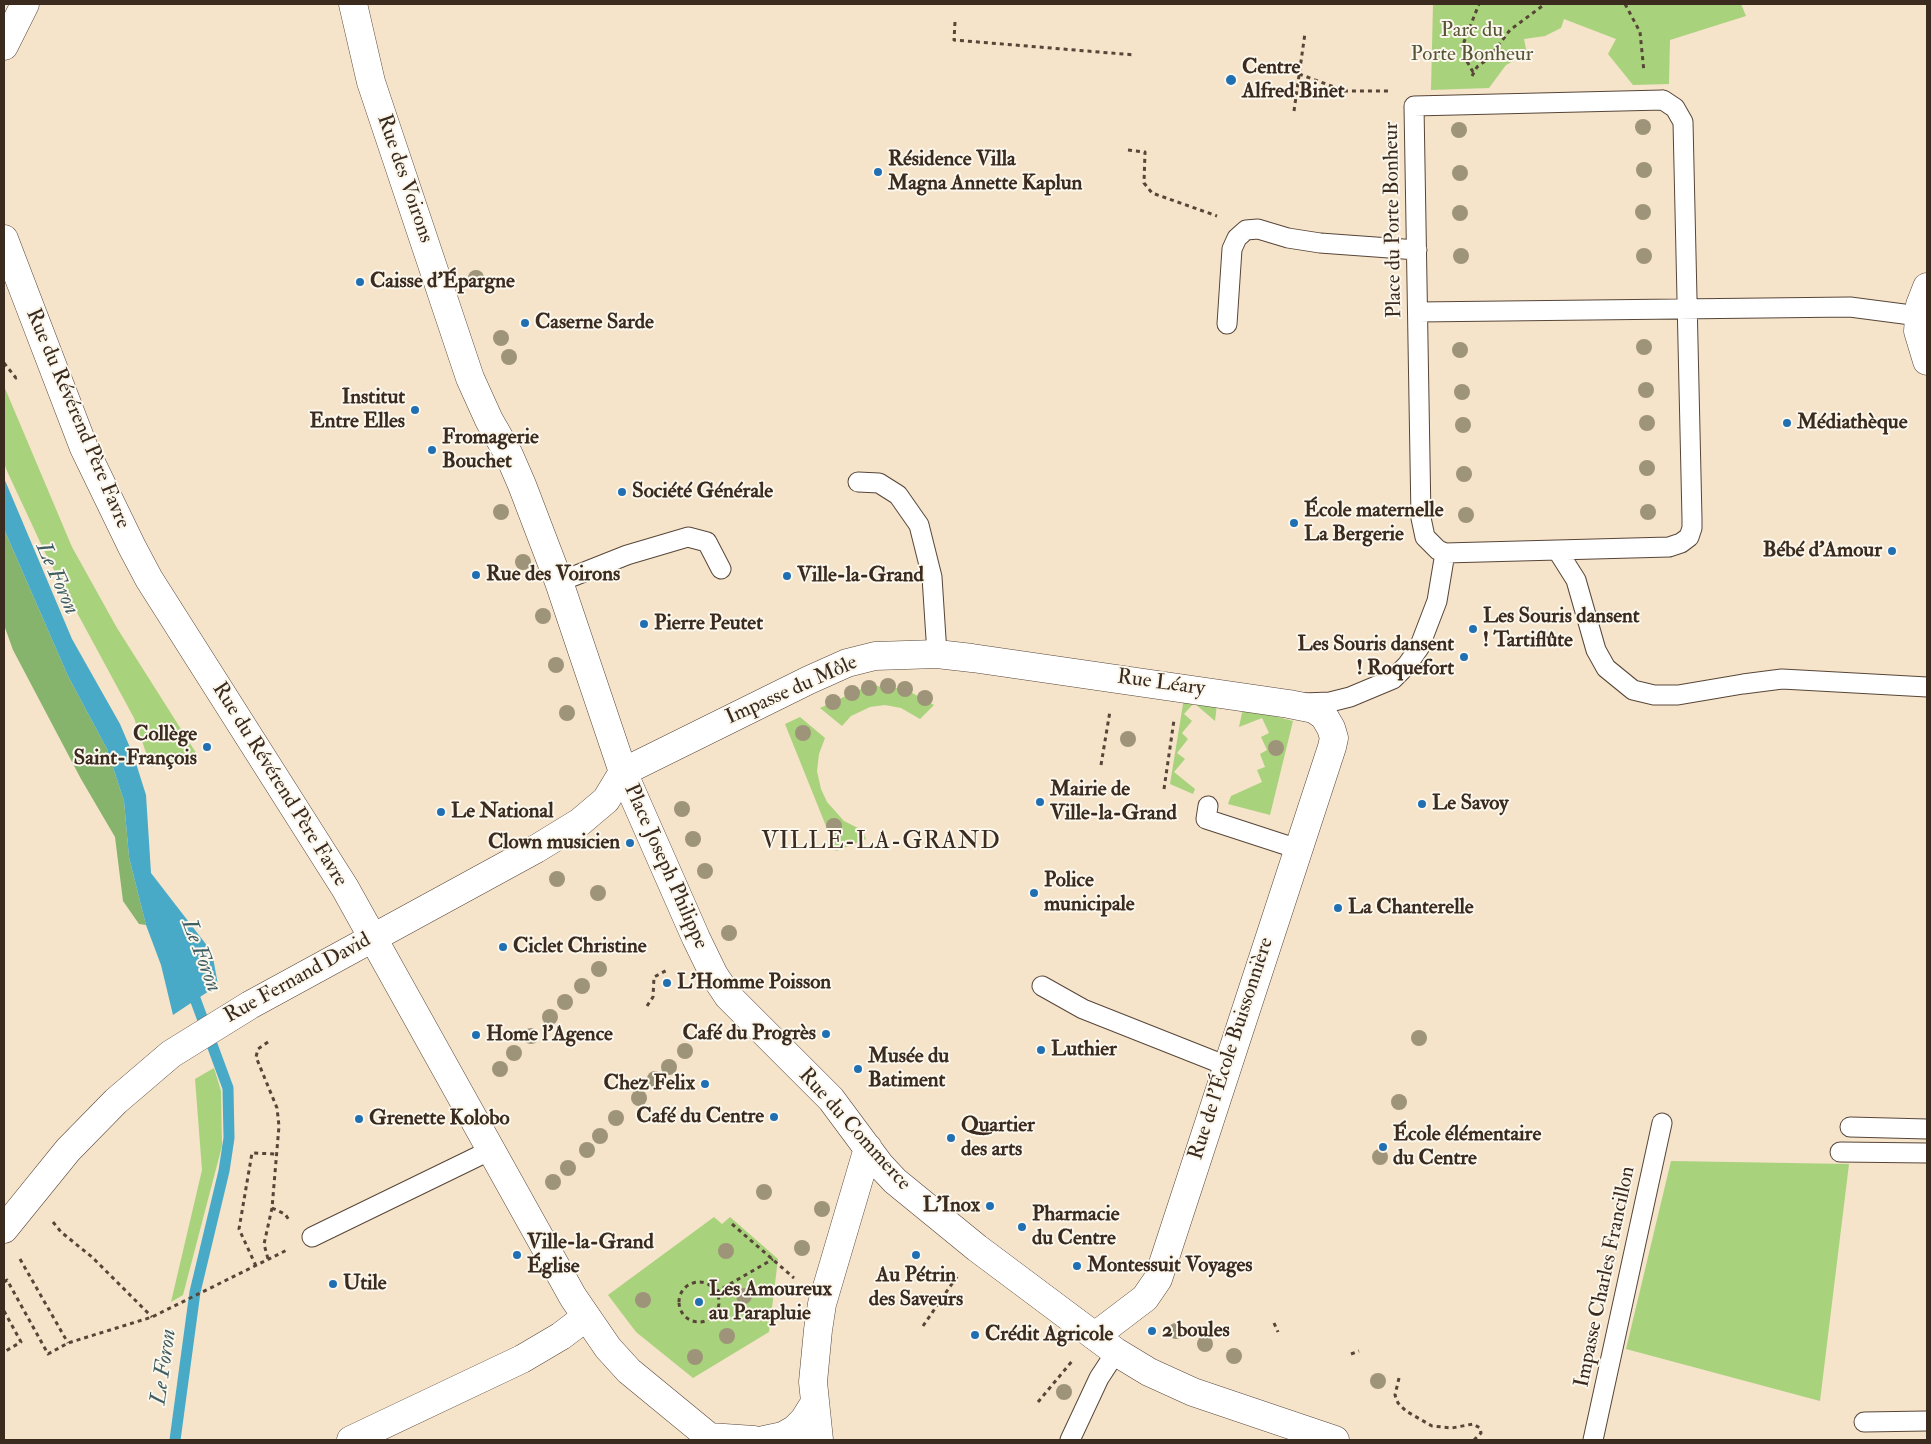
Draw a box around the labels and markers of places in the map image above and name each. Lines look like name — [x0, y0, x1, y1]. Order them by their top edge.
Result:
place label: Centre Alfred Binet — [1242, 55, 1344, 105]
marker: Centre Alfred Binet — [1224, 73, 1238, 87]
place label: Résidence Villa Magna Annette Kaplun — [888, 147, 1082, 197]
marker: Résidence Villa Magna Annette Kaplun — [872, 166, 884, 178]
place label: Caisse d'Épargne — [370, 269, 515, 295]
marker: Caisse d'Épargne — [354, 276, 366, 288]
place label: Caserne Sarde — [535, 310, 654, 336]
marker: Caserne Sarde — [519, 317, 531, 329]
place label: Institut Entre Elles — [310, 385, 405, 435]
marker: Institut Entre Elles — [409, 404, 421, 416]
place label: Médiathèque — [1797, 410, 1908, 436]
marker: Médiathèque — [1781, 417, 1793, 429]
place label: Fromagerie Bouchet — [442, 425, 539, 475]
marker: Fromagerie Bouchet — [426, 444, 438, 456]
place label: Société Générale — [632, 479, 773, 505]
marker: Société Générale — [616, 486, 628, 498]
place label: École maternelle La Bergerie — [1304, 498, 1443, 548]
marker: École maternelle La Bergerie — [1288, 517, 1300, 529]
place label: Bébé d'Amour — [1763, 538, 1882, 564]
marker: Bébé d'Amour — [1886, 545, 1898, 557]
place label: Rue des Voirons — [486, 562, 620, 588]
place label: Ville-la-Grand — [797, 563, 924, 589]
marker: Rue des Voirons — [470, 569, 482, 581]
marker: Ville-la-Grand — [781, 570, 793, 582]
place label: Les Souris dansent ! Tartiflûte — [1483, 604, 1640, 654]
place label: Pierre Peutet — [654, 611, 763, 637]
marker: Pierre Peutet — [638, 618, 650, 630]
marker: Les Souris dansent ! Tartiflûte — [1467, 623, 1479, 635]
place label: Les Souris dansent ! Roquefort — [1297, 632, 1454, 682]
marker: Les Souris dansent ! Roquefort — [1458, 651, 1470, 663]
place label: Collège Saint-François — [74, 722, 197, 772]
marker: Collège Saint-François — [201, 741, 213, 753]
place label: Mairie de Ville-la-Grand — [1050, 777, 1177, 827]
place label: Le Savoy — [1432, 791, 1509, 817]
marker: Mairie de Ville-la-Grand — [1034, 796, 1046, 808]
marker: Le Savoy — [1416, 798, 1428, 810]
place label: Le National — [451, 799, 554, 825]
marker: Le National — [435, 806, 447, 818]
place label: Clown musicien — [488, 830, 620, 856]
marker: Clown musicien — [624, 837, 636, 849]
place label: Police municipale — [1044, 868, 1135, 918]
marker: Police municipale — [1028, 887, 1040, 899]
place label: La Chanterelle — [1348, 895, 1474, 921]
marker: La Chanterelle — [1332, 902, 1344, 914]
place label: Ciclet Christine — [513, 934, 646, 960]
marker: Ciclet Christine — [497, 941, 509, 953]
place label: L'Homme Poisson — [677, 970, 831, 996]
marker: L'Homme Poisson — [661, 977, 673, 989]
place label: Café du Progrès — [683, 1021, 816, 1047]
place label: Home l'Agence — [486, 1022, 613, 1048]
marker: Café du Progrès — [820, 1028, 832, 1040]
marker: Home l'Agence — [470, 1029, 482, 1041]
place label: Luthier — [1051, 1037, 1117, 1063]
place label: Musée du Batiment — [868, 1044, 949, 1094]
marker: Luthier — [1035, 1044, 1047, 1056]
marker: Musée du Batiment — [852, 1063, 864, 1075]
place label: Chez Felix — [604, 1071, 695, 1097]
marker: Chez Felix — [699, 1078, 711, 1090]
place label: Café du Centre — [636, 1104, 764, 1130]
place label: Grenette Kolobo — [369, 1106, 510, 1132]
marker: Café du Centre — [768, 1111, 780, 1123]
marker: Grenette Kolobo — [353, 1113, 365, 1125]
place label: Quartier des arts — [961, 1113, 1035, 1163]
place label: École élémentaire du Centre — [1393, 1122, 1541, 1172]
marker: Quartier des arts — [945, 1132, 957, 1144]
marker: École élémentaire du Centre — [1377, 1141, 1389, 1153]
place label: L'Inox — [923, 1193, 980, 1219]
marker: L'Inox — [984, 1200, 996, 1212]
place label: Pharmacie du Centre — [1032, 1202, 1119, 1252]
marker: Pharmacie du Centre — [1016, 1221, 1028, 1233]
place label: Ville-la-Grand Église — [527, 1230, 654, 1280]
marker: Ville-la-Grand Église — [511, 1249, 523, 1261]
marker: Au Pétrin des Saveurs — [910, 1249, 922, 1261]
place label: Montessuit Voyages — [1087, 1253, 1252, 1279]
marker: Montessuit Voyages — [1071, 1260, 1083, 1272]
place label: Au Pétrin des Saveurs — [869, 1263, 963, 1313]
place label: Utile — [343, 1271, 387, 1297]
place label: Les Amoureux au Parapluie — [709, 1277, 832, 1327]
marker: Utile — [327, 1278, 339, 1290]
marker: Les Amoureux au Parapluie — [693, 1296, 705, 1308]
place label: 2 boules — [1162, 1318, 1230, 1344]
place label: Crédit Agricole — [985, 1322, 1113, 1348]
marker: 2 boules — [1146, 1325, 1158, 1337]
marker: Crédit Agricole — [969, 1329, 981, 1341]

